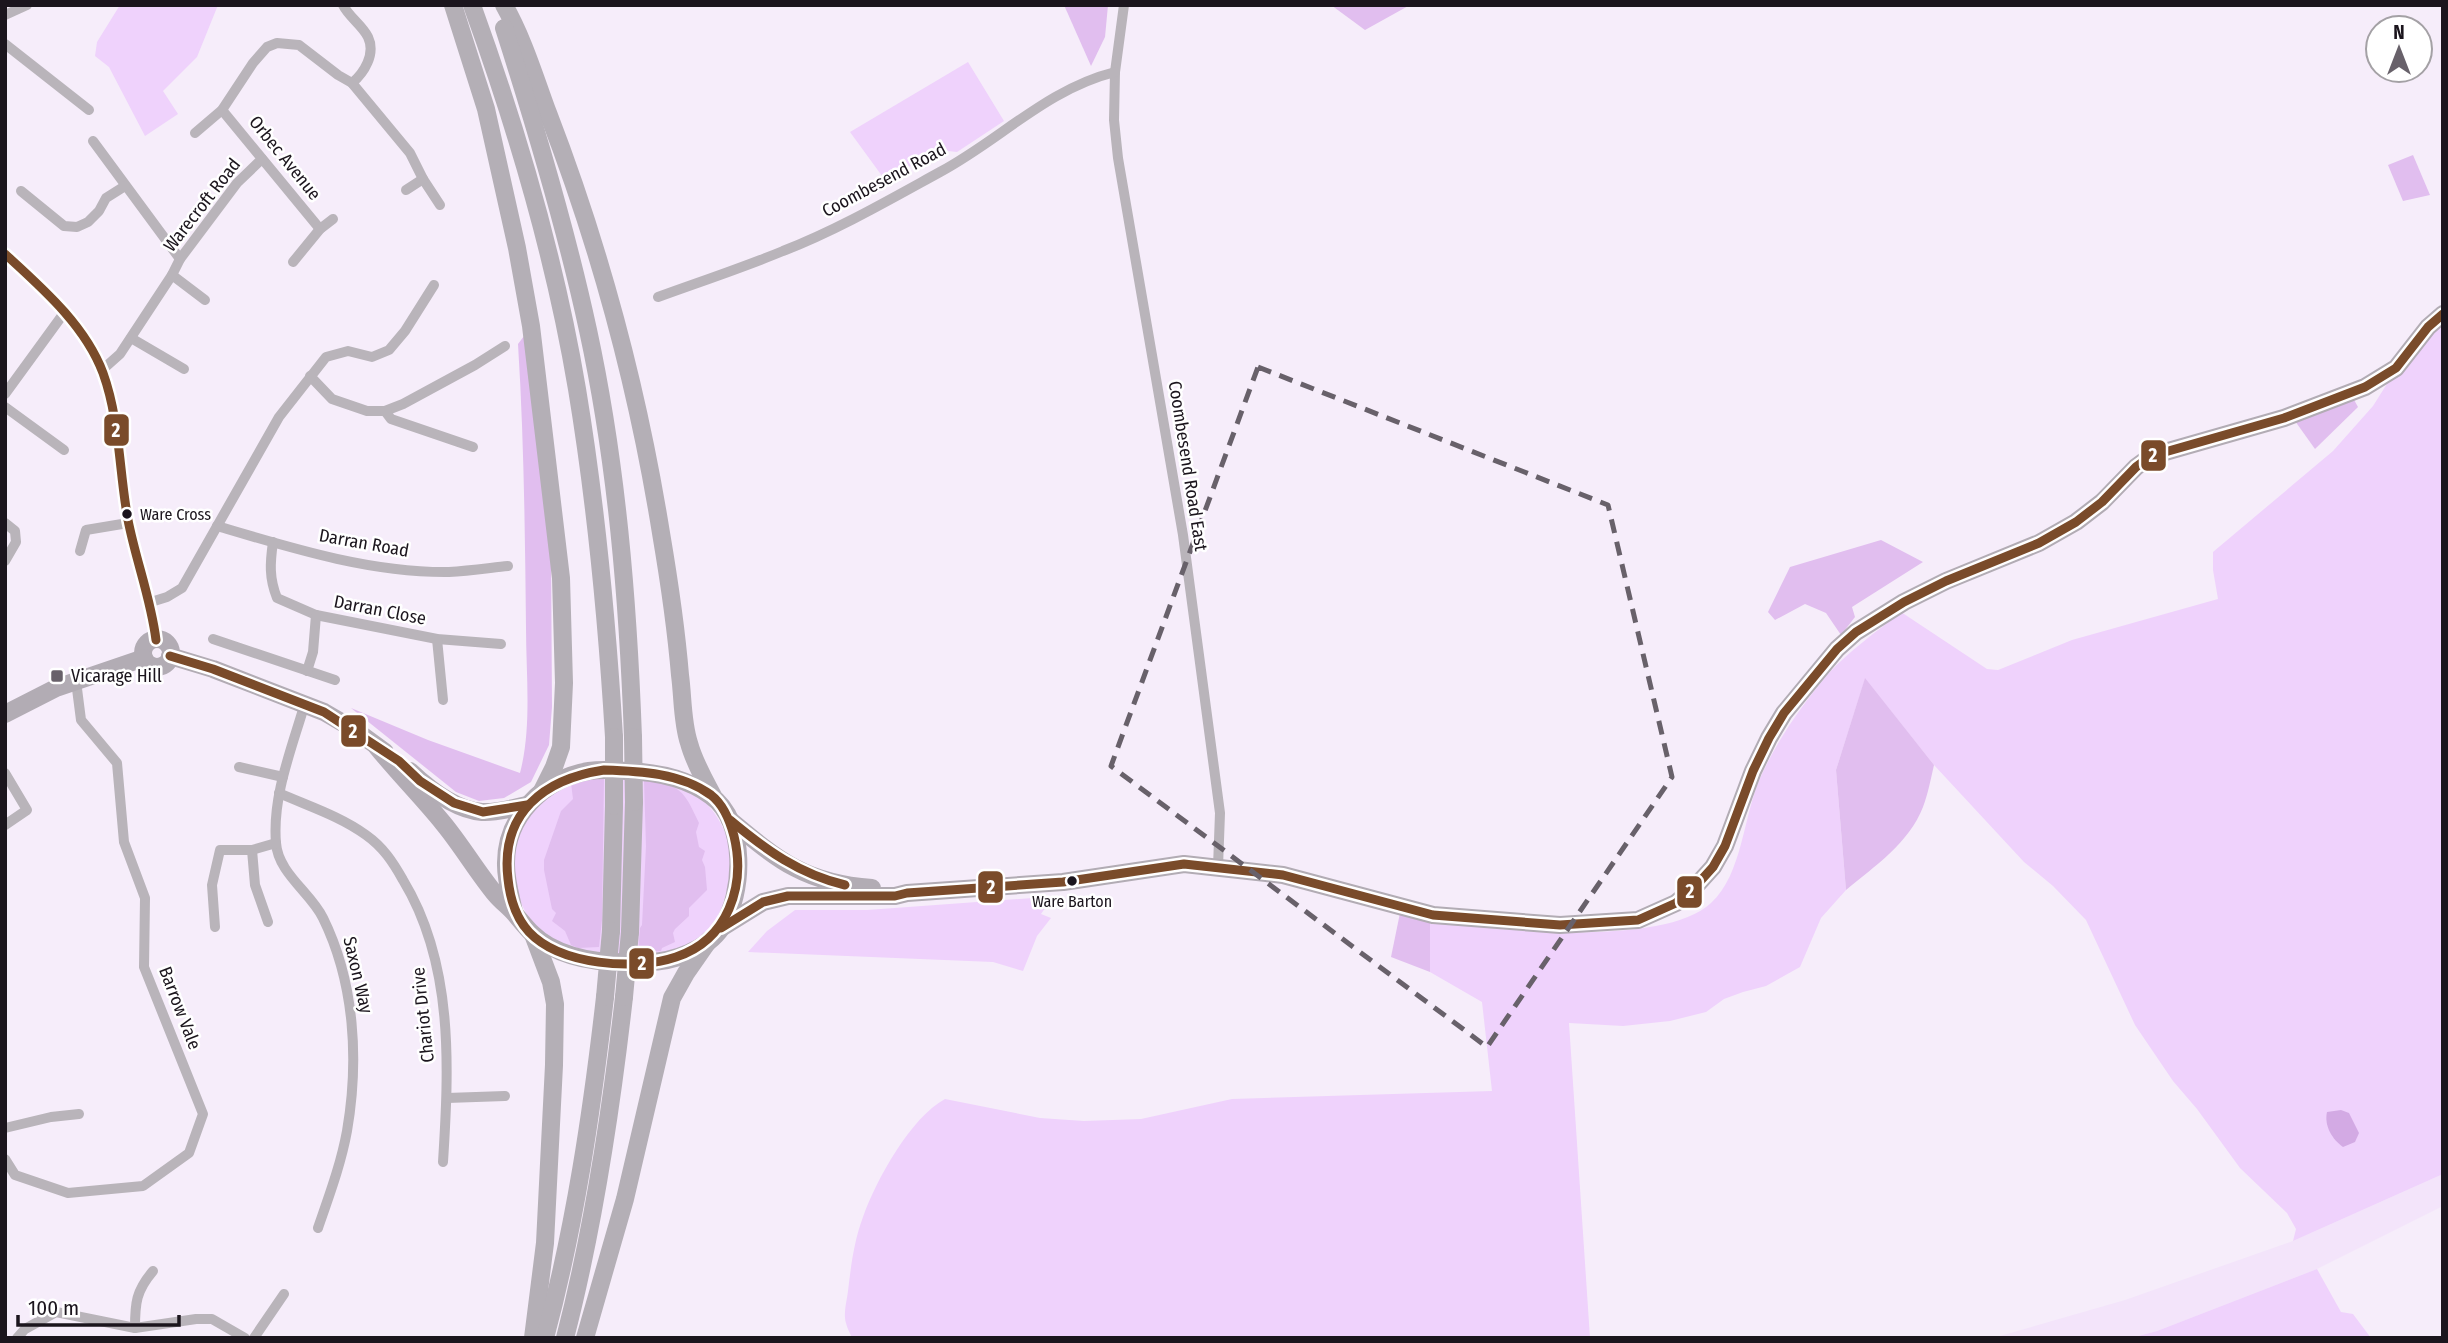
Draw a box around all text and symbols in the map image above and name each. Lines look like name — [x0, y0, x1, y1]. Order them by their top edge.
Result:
north arrow — [2364, 14, 2434, 84]
text: N — [2393, 21, 2405, 44]
street label: Orbec Avenue — [244, 111, 326, 205]
street label: Coombesend Road — [818, 138, 950, 222]
street label: Warecroft Road — [159, 154, 245, 256]
street label: Coombesend Road East — [1164, 379, 1212, 553]
line badge: 2 — [103, 413, 130, 447]
text: 2 — [111, 419, 121, 442]
line badge: 2 — [2140, 439, 2167, 472]
text: 2 — [2148, 444, 2158, 467]
place label: Ware Cross — [140, 505, 211, 524]
marker: Ware Cross — [120, 507, 134, 521]
street label: Darran Road — [317, 524, 411, 562]
street label: Darran Close — [332, 590, 428, 630]
place label: Vicarage Hill — [71, 665, 162, 687]
marker: Vicarage Hill — [49, 668, 65, 684]
line badge: 2 — [340, 714, 367, 748]
text: 2 — [348, 720, 358, 743]
line badge: 2 — [977, 870, 1004, 904]
marker: Ware Barton — [1065, 874, 1079, 888]
line badge: 2 — [1676, 875, 1703, 909]
text: 2 — [986, 876, 996, 899]
text: 2 — [1685, 880, 1695, 903]
place label: Ware Barton — [1032, 892, 1112, 911]
street label: Saxon Way — [338, 934, 378, 1016]
line badge: 2 — [628, 947, 655, 980]
text: 2 — [637, 952, 647, 975]
street label: Barrow Vale — [154, 964, 206, 1053]
street label: Chariot Drive — [407, 966, 439, 1064]
scale bar — [18, 1284, 178, 1328]
text: 100 m — [28, 1295, 79, 1321]

